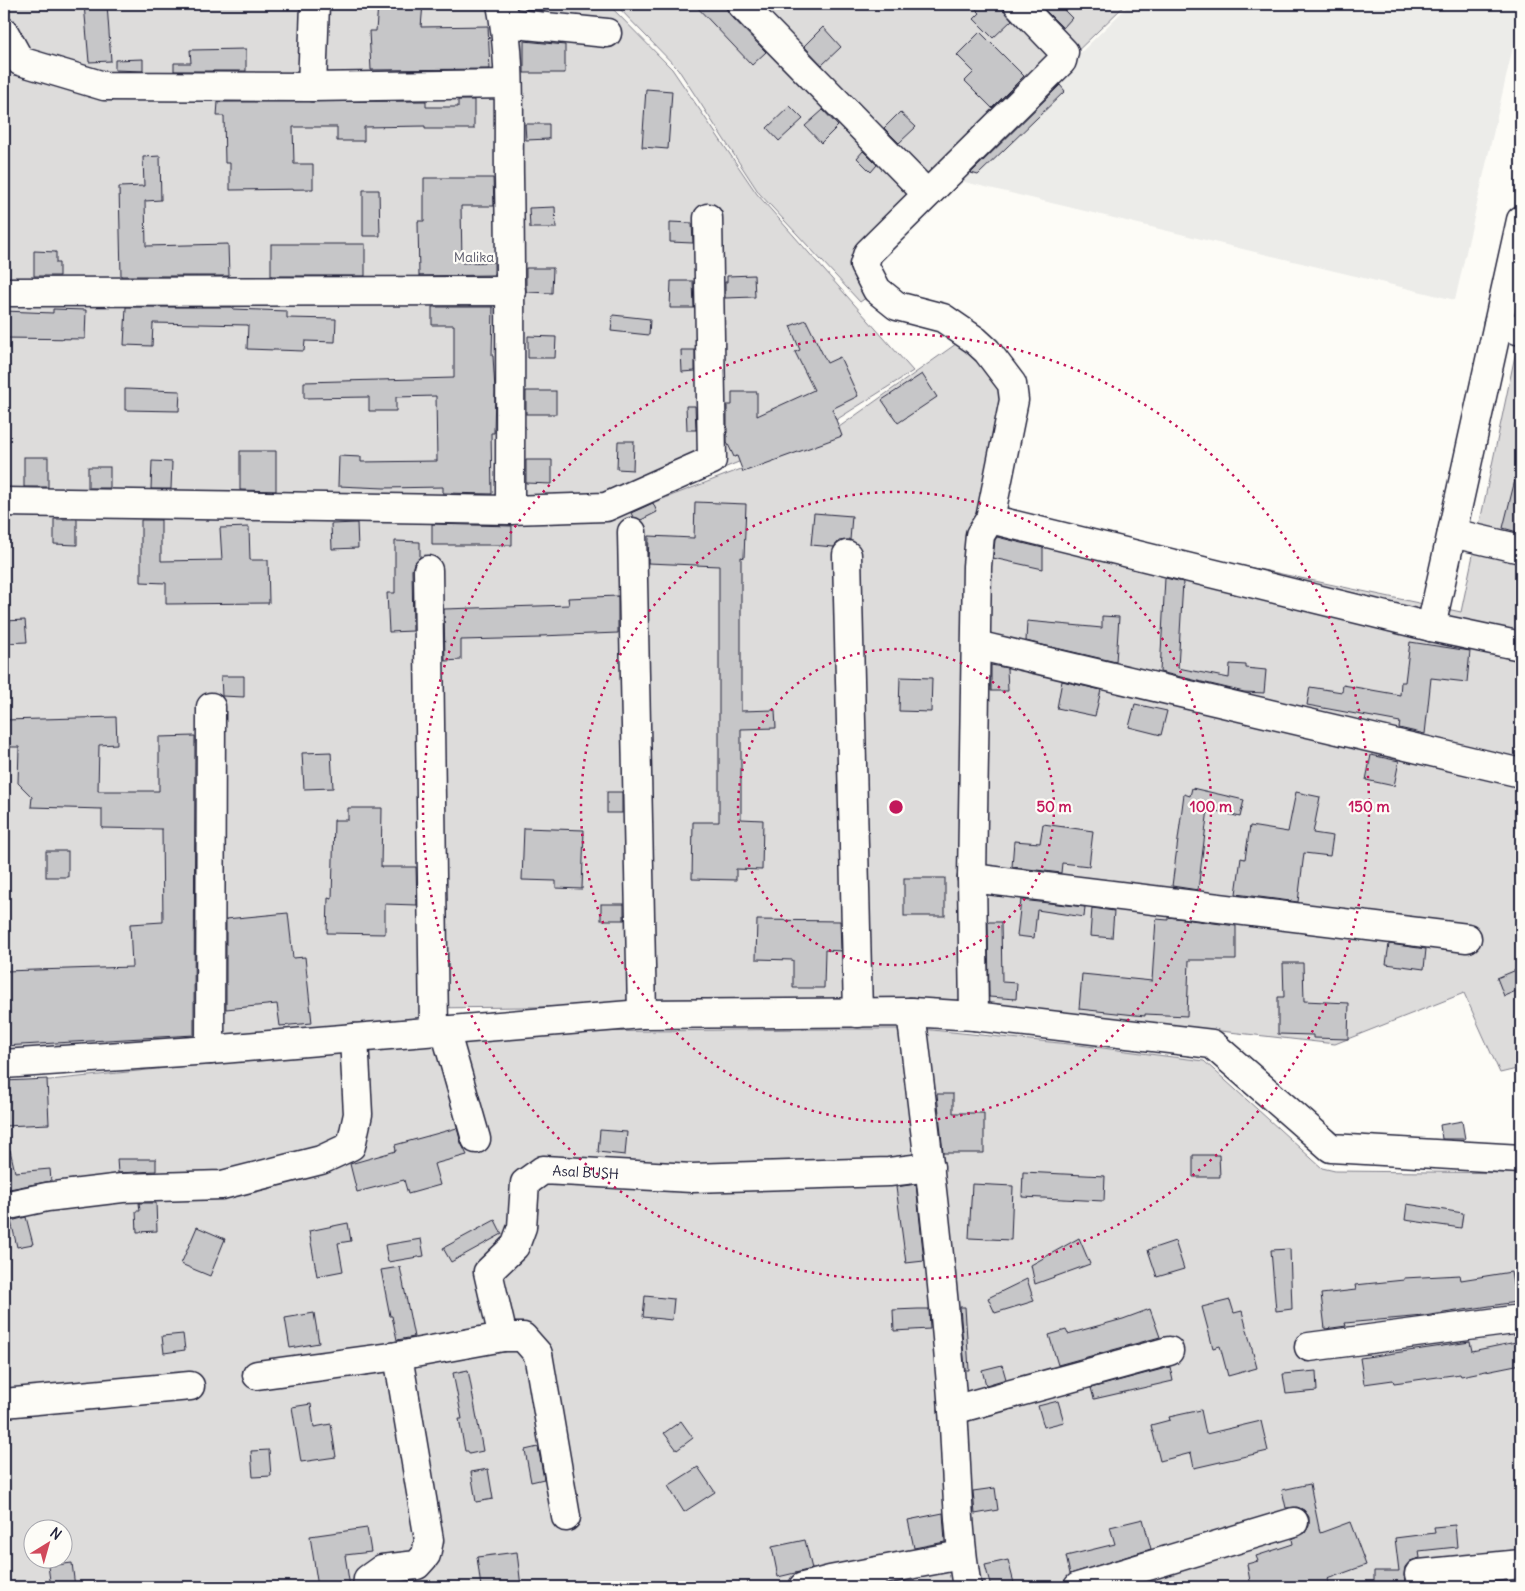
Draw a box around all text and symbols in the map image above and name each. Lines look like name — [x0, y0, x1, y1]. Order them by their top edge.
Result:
park label: Malika — [454, 248, 494, 266]
text: 50 m — [1036, 797, 1072, 816]
text: 100 m — [1190, 797, 1232, 816]
text: 150 m — [1348, 797, 1390, 816]
centre of rings — [887, 798, 905, 816]
street label: Asal BUSH — [552, 1162, 619, 1183]
north arrow — [22, 1518, 72, 1568]
text: N — [47, 1524, 65, 1544]

